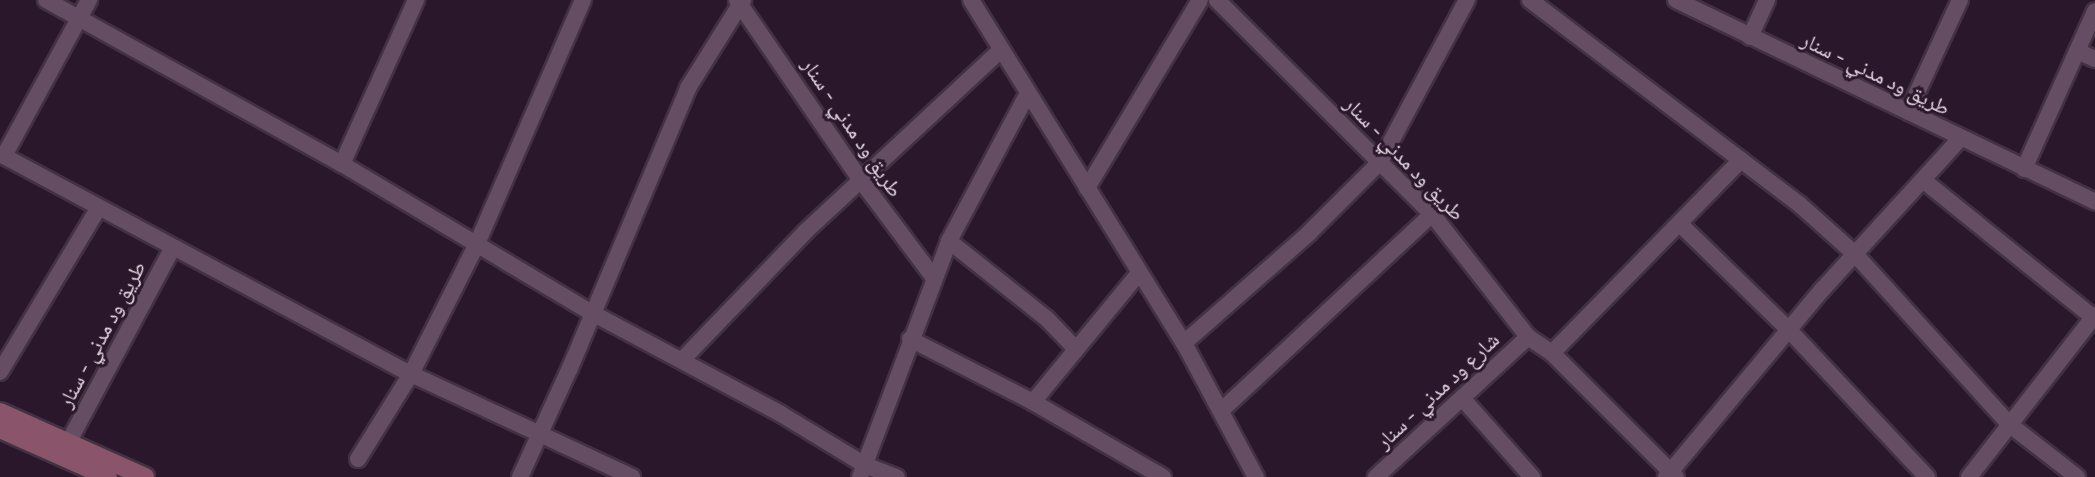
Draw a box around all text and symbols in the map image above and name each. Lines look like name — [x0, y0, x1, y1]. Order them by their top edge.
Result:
street label: طريق ود مدني - سنار — [1798, 26, 1954, 120]
street label: طريق ود مدني - سنار — [797, 53, 909, 201]
street label: طريق ود مدني - سنار — [1340, 91, 1470, 225]
street label: طريق ود مدني - سنار — [52, 256, 150, 412]
street label: شارع ود مدني - سنار — [1370, 326, 1504, 454]

